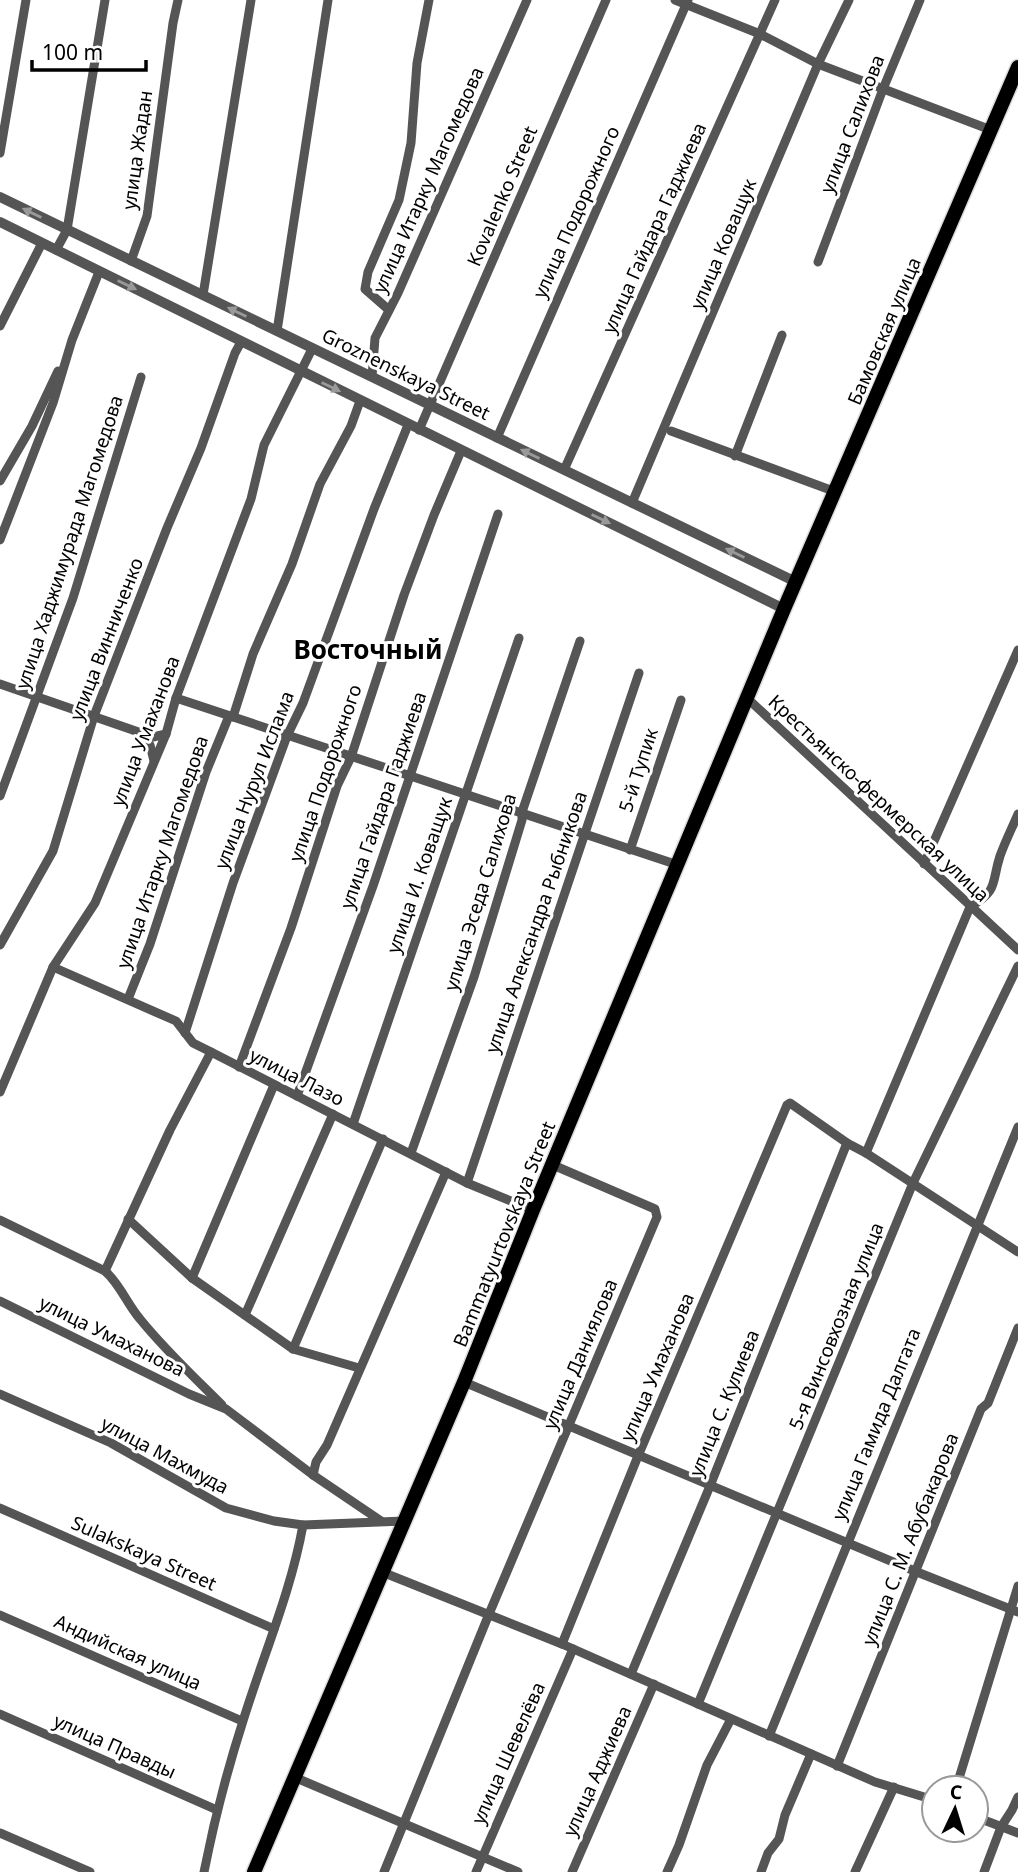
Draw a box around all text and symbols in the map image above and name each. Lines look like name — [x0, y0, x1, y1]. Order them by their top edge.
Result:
scale bar — [32, 28, 145, 72]
text: 100 m — [42, 38, 103, 66]
street label: улица Салихова — [814, 51, 890, 197]
street label: улица Итарку Магомедова — [366, 63, 490, 297]
street label: улица Жадан — [116, 89, 158, 211]
street label: улица Гайдара Гаджиева — [596, 118, 712, 338]
street label: Kovalenko Street — [461, 122, 543, 270]
street label: улица Подорожного — [526, 122, 626, 302]
street label: улица Коващук — [684, 175, 762, 313]
one-way arrow — [22, 207, 42, 219]
street label: Бамовская улица — [841, 253, 927, 409]
one-way arrow — [117, 280, 137, 291]
one-way arrow — [227, 306, 247, 318]
street label: Groznenskaya Street — [318, 322, 495, 426]
one-way arrow — [321, 381, 341, 392]
street label: улица Хаджимурада Магомедова — [9, 392, 129, 692]
one-way arrow — [520, 448, 540, 459]
one-way arrow — [591, 514, 611, 525]
one-way arrow — [725, 547, 745, 558]
street label: улица Винниченко — [63, 554, 149, 724]
district label: Восточный — [293, 631, 443, 667]
street label: улица Умаханова — [104, 652, 186, 810]
street label: улица Подорожного — [282, 681, 368, 865]
street label: улица Нурул Ислама — [208, 687, 300, 873]
street label: улица Гайдара Гаджиева — [334, 688, 432, 912]
street label: Крестьянско-фермерская улица — [763, 688, 995, 908]
street label: 5-й Тупик — [612, 725, 664, 815]
street label: улица Итарку Магомедова — [110, 732, 214, 972]
street label: улица Александра Рыбникова — [479, 788, 593, 1056]
street label: улица Эседа Салихова — [438, 790, 522, 994]
street label: улица И. Коващук — [380, 793, 458, 957]
street label: улица Лазо — [245, 1042, 349, 1112]
street label: Bammatyurtovskaya Street — [447, 1117, 561, 1351]
street label: 5-я Винсовхозная улица — [782, 1218, 890, 1434]
street label: улица Даниялова — [537, 1275, 623, 1433]
street label: улица Умаханова — [35, 1289, 189, 1383]
street label: улица Умаханова — [614, 1289, 700, 1445]
street label: улица Гамида Далгата — [825, 1324, 927, 1524]
street label: улица С. Кулиева — [683, 1326, 765, 1480]
street label: улица Махмуда — [96, 1410, 234, 1500]
street label: улица С. М. Абубакарова — [855, 1429, 965, 1649]
street label: Sulakskaya Street — [67, 1509, 221, 1597]
street label: Андийская улица — [50, 1608, 206, 1696]
street label: улица Шевелёва — [465, 1678, 551, 1828]
street label: улица Аджиева — [557, 1702, 637, 1840]
street label: улица Правды — [50, 1707, 180, 1785]
north arrow — [920, 1774, 990, 1844]
text: С — [949, 1779, 963, 1805]

